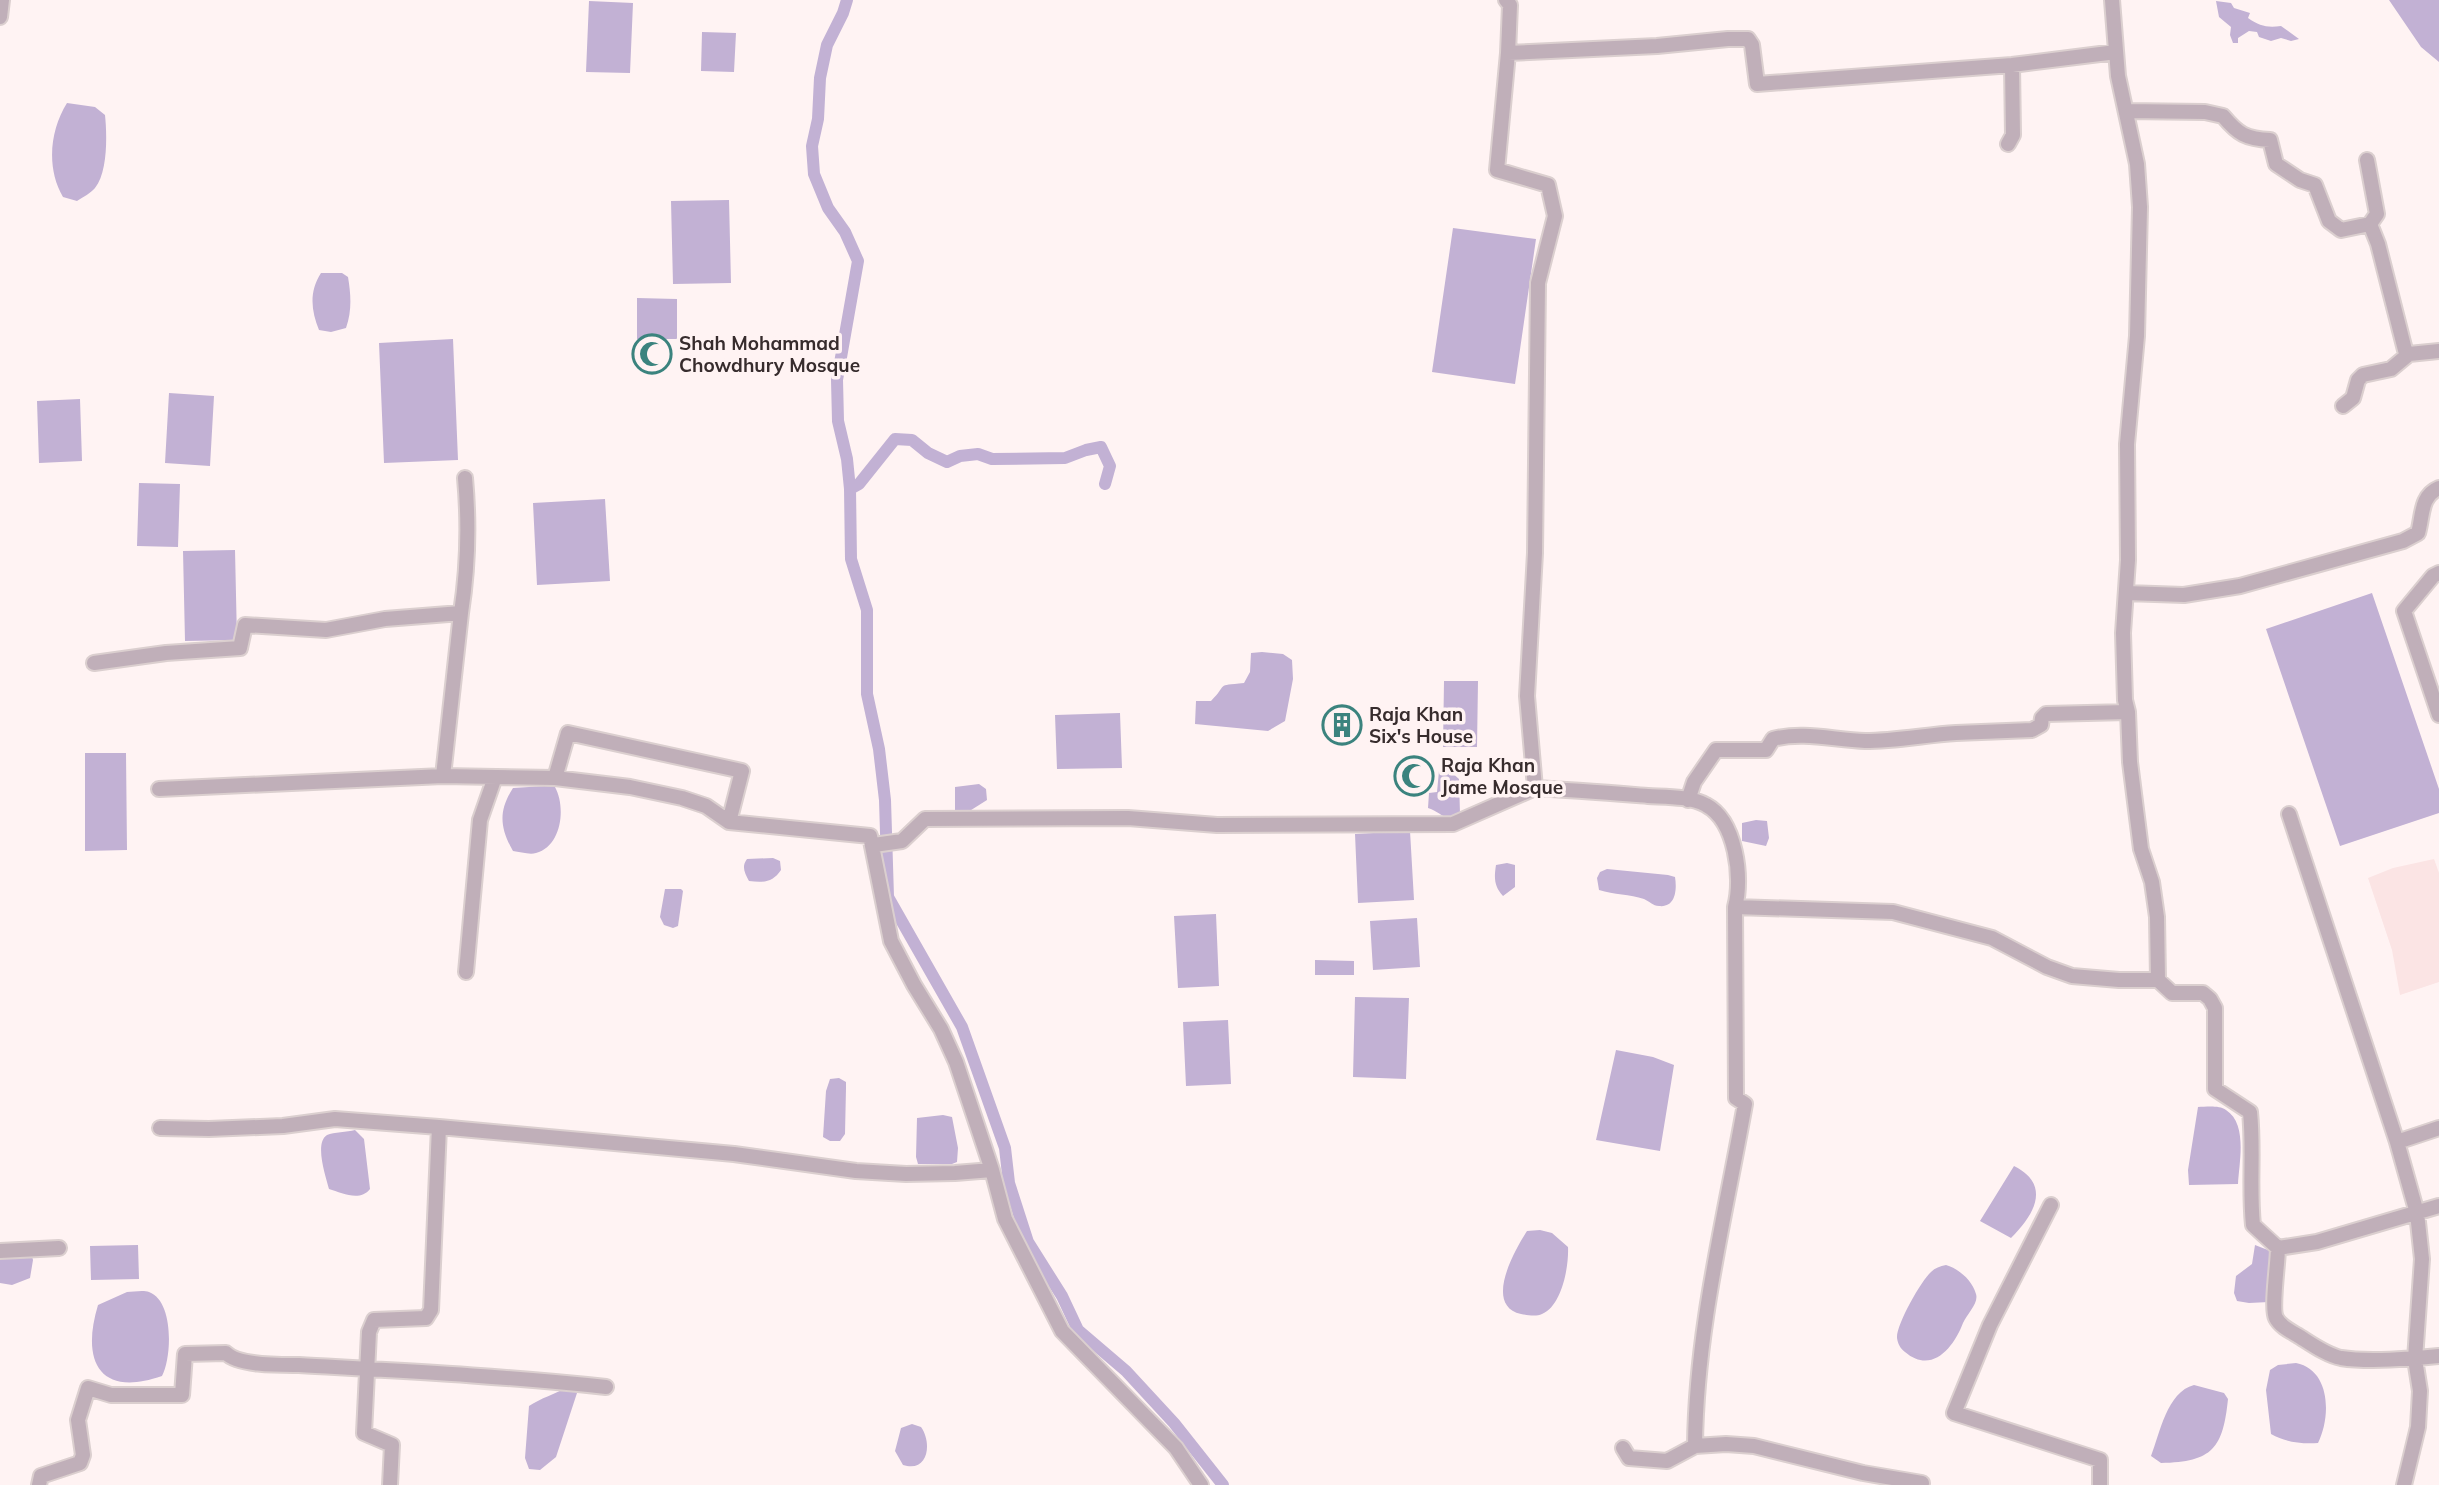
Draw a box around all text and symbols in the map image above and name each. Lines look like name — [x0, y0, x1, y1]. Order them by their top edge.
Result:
place label: Shah Mohammad Chowdhury Mosque — [679, 331, 860, 377]
mosque icon: Shah Mohammad Chowdhury Mosque — [631, 333, 673, 375]
place label: Raja Khan Six's House — [1369, 702, 1473, 748]
building icon: Raja Khan Six's House — [1321, 704, 1363, 746]
place label: Raja Khan Jame Mosque — [1441, 753, 1563, 799]
mosque icon: Raja Khan Jame Mosque — [1393, 755, 1435, 797]

